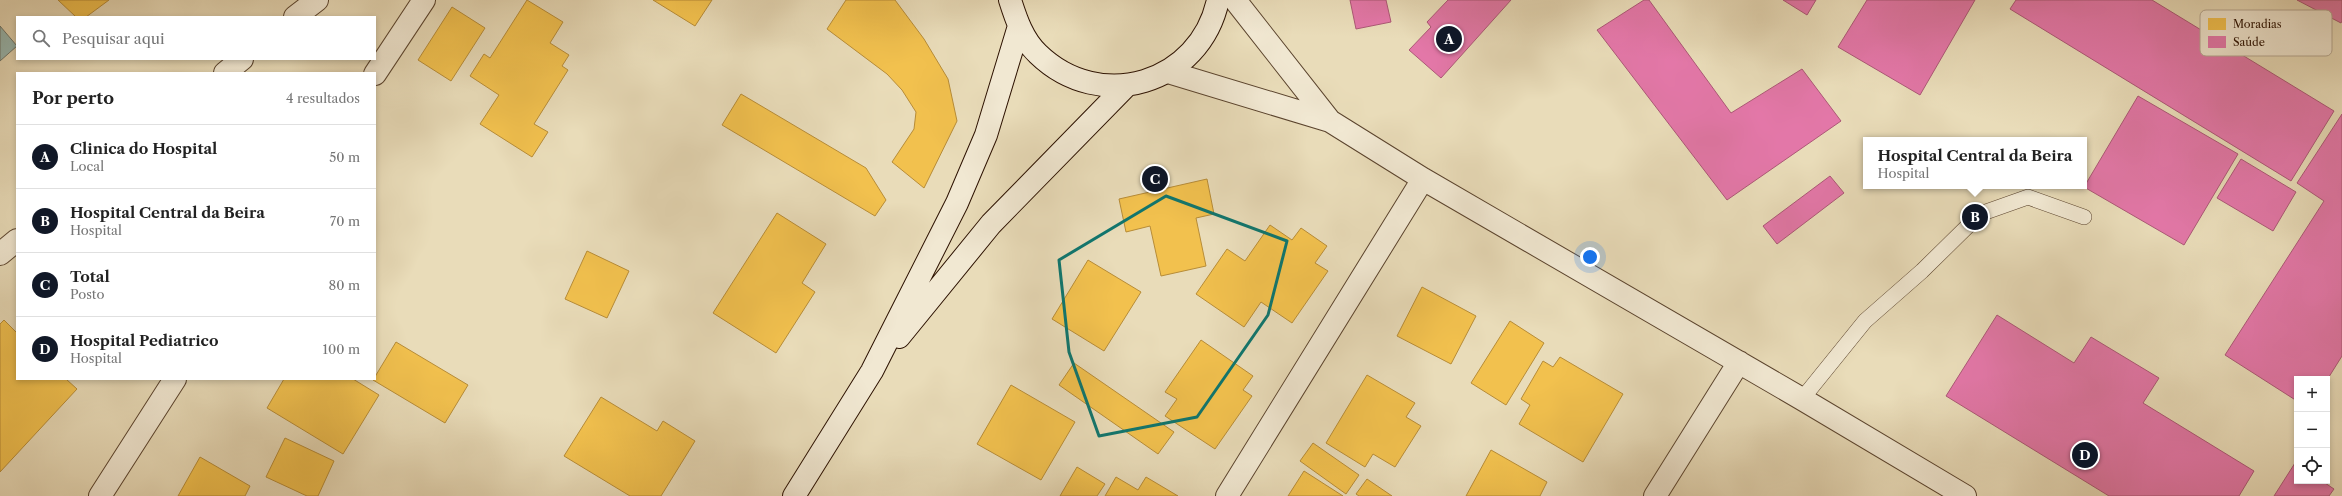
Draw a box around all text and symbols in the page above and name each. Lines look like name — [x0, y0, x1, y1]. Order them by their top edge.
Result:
legend — [2200, 10, 2332, 56]
search box — [16, 16, 376, 60]
text: Moradias — [2233, 17, 2282, 31]
pin: A — [1436, 24, 1462, 54]
icon: search — [30, 27, 52, 49]
text: Pesquisar aqui — [62, 29, 165, 48]
text: Saúde — [2233, 35, 2265, 49]
text: Por perto — [32, 88, 114, 108]
text: 4 resultados — [286, 90, 360, 106]
popup — [1863, 137, 2087, 189]
text: Clinica do Hospital — [70, 139, 217, 158]
text: Hospital Central da Beira — [1878, 146, 2072, 165]
text: A — [40, 149, 50, 165]
text: 50 m — [329, 149, 360, 165]
text: Local — [70, 158, 104, 174]
pin: C — [1142, 164, 1168, 194]
text: Hospital — [1878, 165, 1929, 181]
pin: B — [1962, 202, 1988, 232]
text: Hospital Central da Beira — [70, 203, 265, 222]
text: B — [40, 213, 50, 229]
text: 70 m — [330, 213, 360, 229]
text: Hospital — [70, 222, 122, 238]
your location — [1580, 247, 1600, 267]
text: Total — [70, 267, 110, 286]
text: C — [40, 277, 50, 293]
text: 80 m — [328, 277, 360, 293]
text: Posto — [70, 286, 104, 302]
text: Hospital Pediatrico — [70, 331, 218, 350]
text: D — [39, 341, 51, 357]
text: 100 m — [322, 341, 360, 357]
text: Hospital — [70, 350, 122, 366]
map controls — [2294, 376, 2330, 484]
button: + — [2294, 376, 2330, 412]
button: − — [2294, 412, 2330, 448]
pin: D — [2072, 440, 2098, 470]
button: locate — [2294, 448, 2330, 484]

